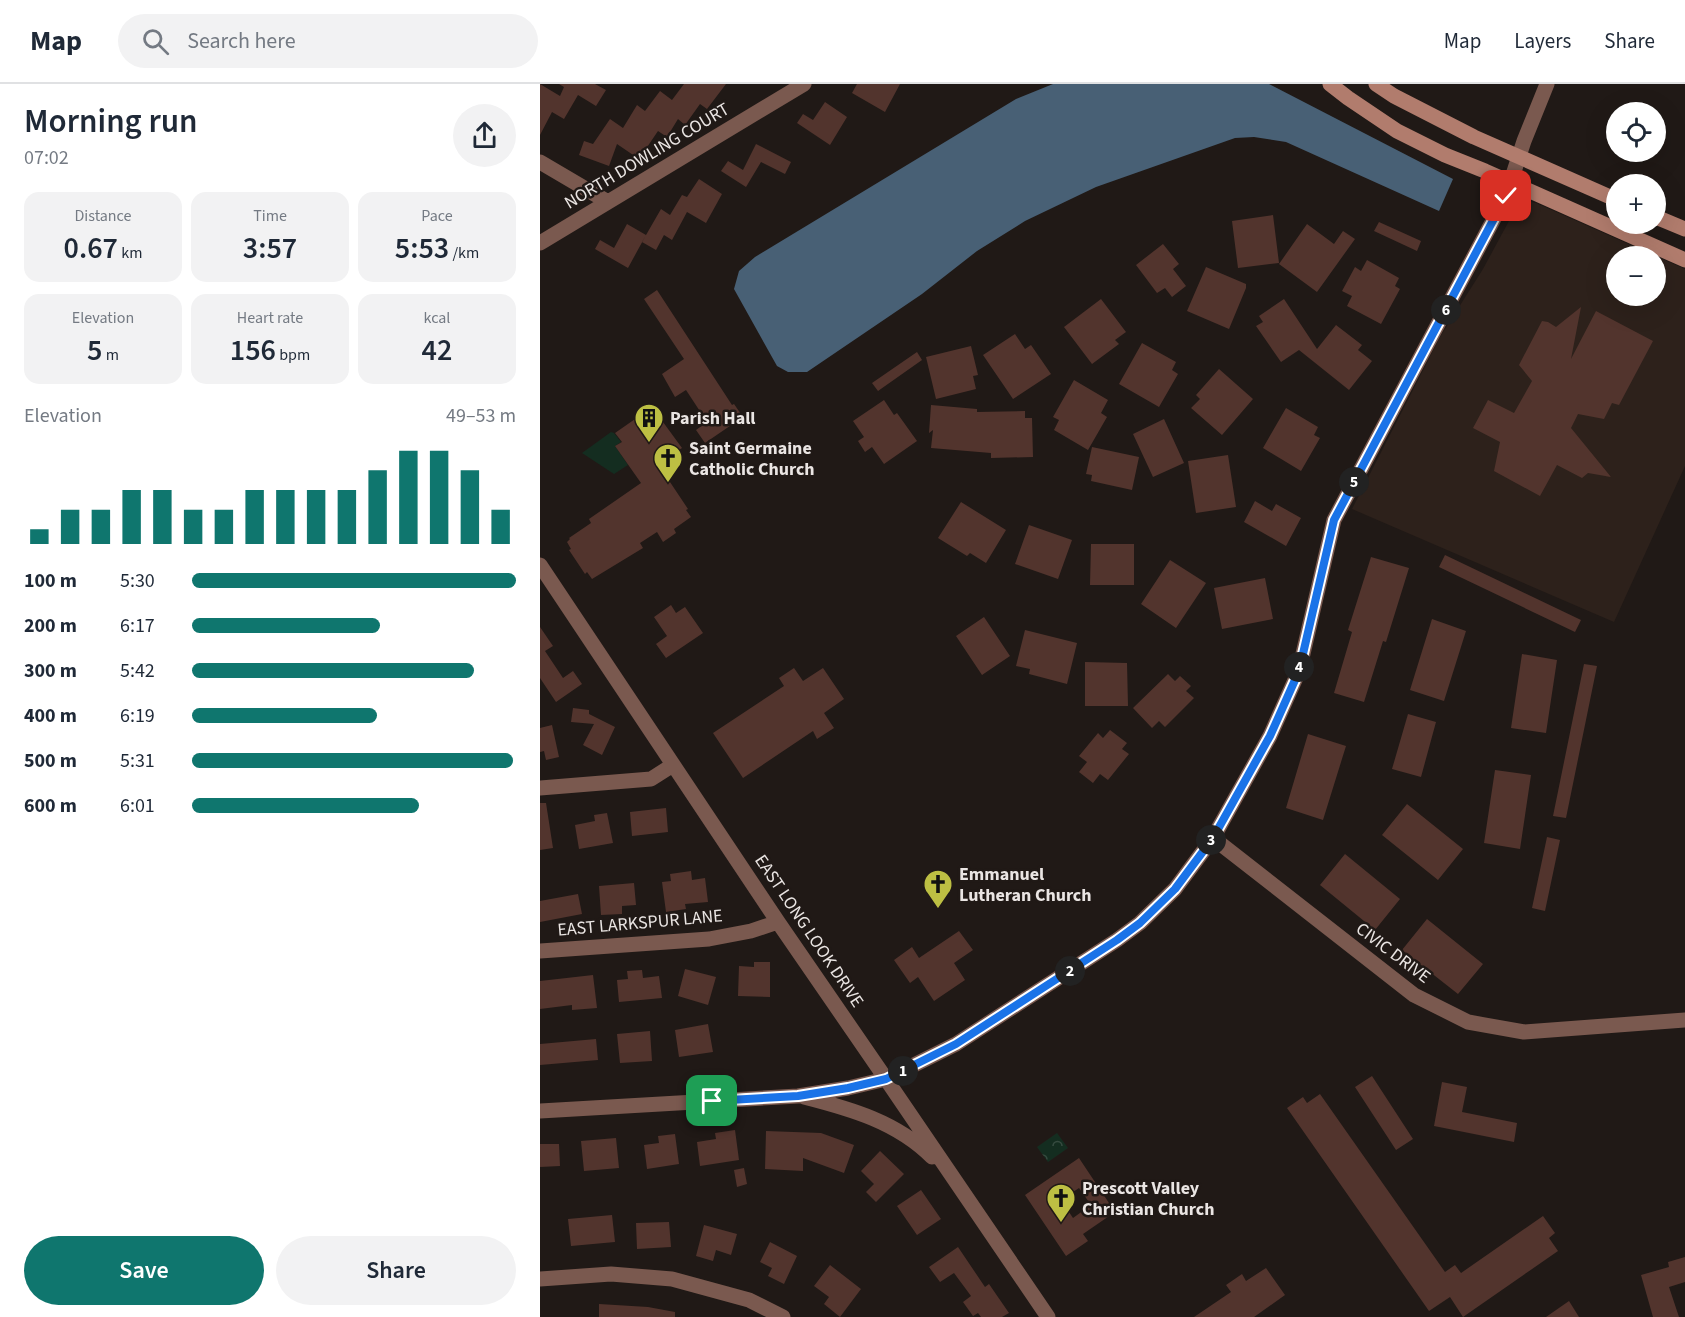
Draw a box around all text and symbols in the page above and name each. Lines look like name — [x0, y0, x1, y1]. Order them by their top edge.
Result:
search box — [118, 14, 538, 68]
text: Map — [30, 21, 82, 61]
icon: search — [139, 25, 172, 58]
text: Search here — [187, 25, 296, 57]
text: Map — [1444, 26, 1481, 56]
text: Layers — [1514, 26, 1571, 56]
text: Share — [1604, 26, 1655, 56]
street label: NORTH DOWLING COURT — [560, 97, 734, 215]
text: Morning run — [24, 98, 198, 145]
map controls — [1606, 102, 1666, 306]
button: locate — [1606, 102, 1666, 162]
button: share — [453, 104, 516, 167]
text: 07:02 — [24, 144, 69, 172]
pin — [1480, 170, 1531, 221]
button: + — [1606, 174, 1666, 234]
icon: check — [1489, 179, 1522, 212]
text: Distance — [75, 205, 131, 227]
text: Time — [253, 205, 287, 227]
text: Pace — [421, 205, 453, 227]
text: 0.67 — [64, 227, 118, 270]
text: 3:57 — [243, 227, 297, 270]
text: 5:53 — [395, 227, 449, 270]
text: km — [118, 242, 142, 264]
text: /km — [449, 242, 479, 264]
button: − — [1606, 246, 1666, 306]
pin: 6 — [1431, 295, 1461, 325]
text: 6 — [1442, 299, 1450, 321]
text: Elevation — [72, 307, 134, 329]
text: Heart rate — [237, 307, 303, 329]
text: kcal — [424, 307, 450, 329]
text: 5 — [87, 329, 102, 372]
text: 156 — [230, 329, 276, 372]
text: 42 — [422, 329, 452, 372]
text: m — [102, 344, 119, 366]
text: bpm — [276, 344, 310, 366]
text: Elevation — [24, 402, 102, 430]
text: 49–53 m — [446, 402, 516, 430]
building icon: Parish Hall — [633, 402, 665, 444]
place label: Parish Hall — [670, 406, 756, 431]
place label: Saint Germaine Catholic Church — [689, 436, 815, 482]
church icon: Saint Germaine Catholic Church — [652, 442, 684, 484]
pin: 5 — [1339, 467, 1369, 497]
text: 5 — [1350, 471, 1358, 493]
text: 100 m — [24, 567, 77, 595]
text: 5:30 — [120, 567, 155, 595]
text: 200 m — [24, 612, 77, 640]
text: 6:17 — [120, 612, 155, 640]
pin: 4 — [1284, 652, 1314, 682]
text: 4 — [1295, 656, 1303, 678]
text: 300 m — [24, 657, 77, 685]
text: 5:42 — [120, 657, 155, 685]
text: 400 m — [24, 702, 77, 730]
text: 6:19 — [120, 702, 155, 730]
text: 500 m — [24, 747, 77, 775]
text: 5:31 — [120, 747, 155, 775]
text: 600 m — [24, 792, 77, 820]
text: 6:01 — [120, 792, 155, 820]
pin: 3 — [1196, 825, 1226, 855]
text: 3 — [1207, 829, 1215, 851]
street label: EAST LONG LOOK DRIVE — [748, 850, 870, 1012]
place label: Emmanuel Lutheran Church — [959, 862, 1092, 908]
church icon: Emmanuel Lutheran Church — [922, 868, 954, 910]
street label: EAST LARKSPUR LANE — [556, 903, 724, 943]
street label: CIVIC DRIVE — [1350, 917, 1436, 989]
pin: 2 — [1055, 956, 1085, 986]
text: 2 — [1066, 960, 1074, 982]
pin: 1 — [888, 1056, 918, 1086]
text: 1 — [899, 1060, 907, 1082]
pin — [686, 1075, 737, 1126]
icon: arrive — [695, 1084, 728, 1117]
place label: Prescott Valley Christian Church — [1082, 1176, 1214, 1222]
church icon: Prescott Valley Christian Church — [1045, 1182, 1077, 1224]
button: Save — [24, 1236, 264, 1305]
button: Share — [276, 1236, 516, 1305]

